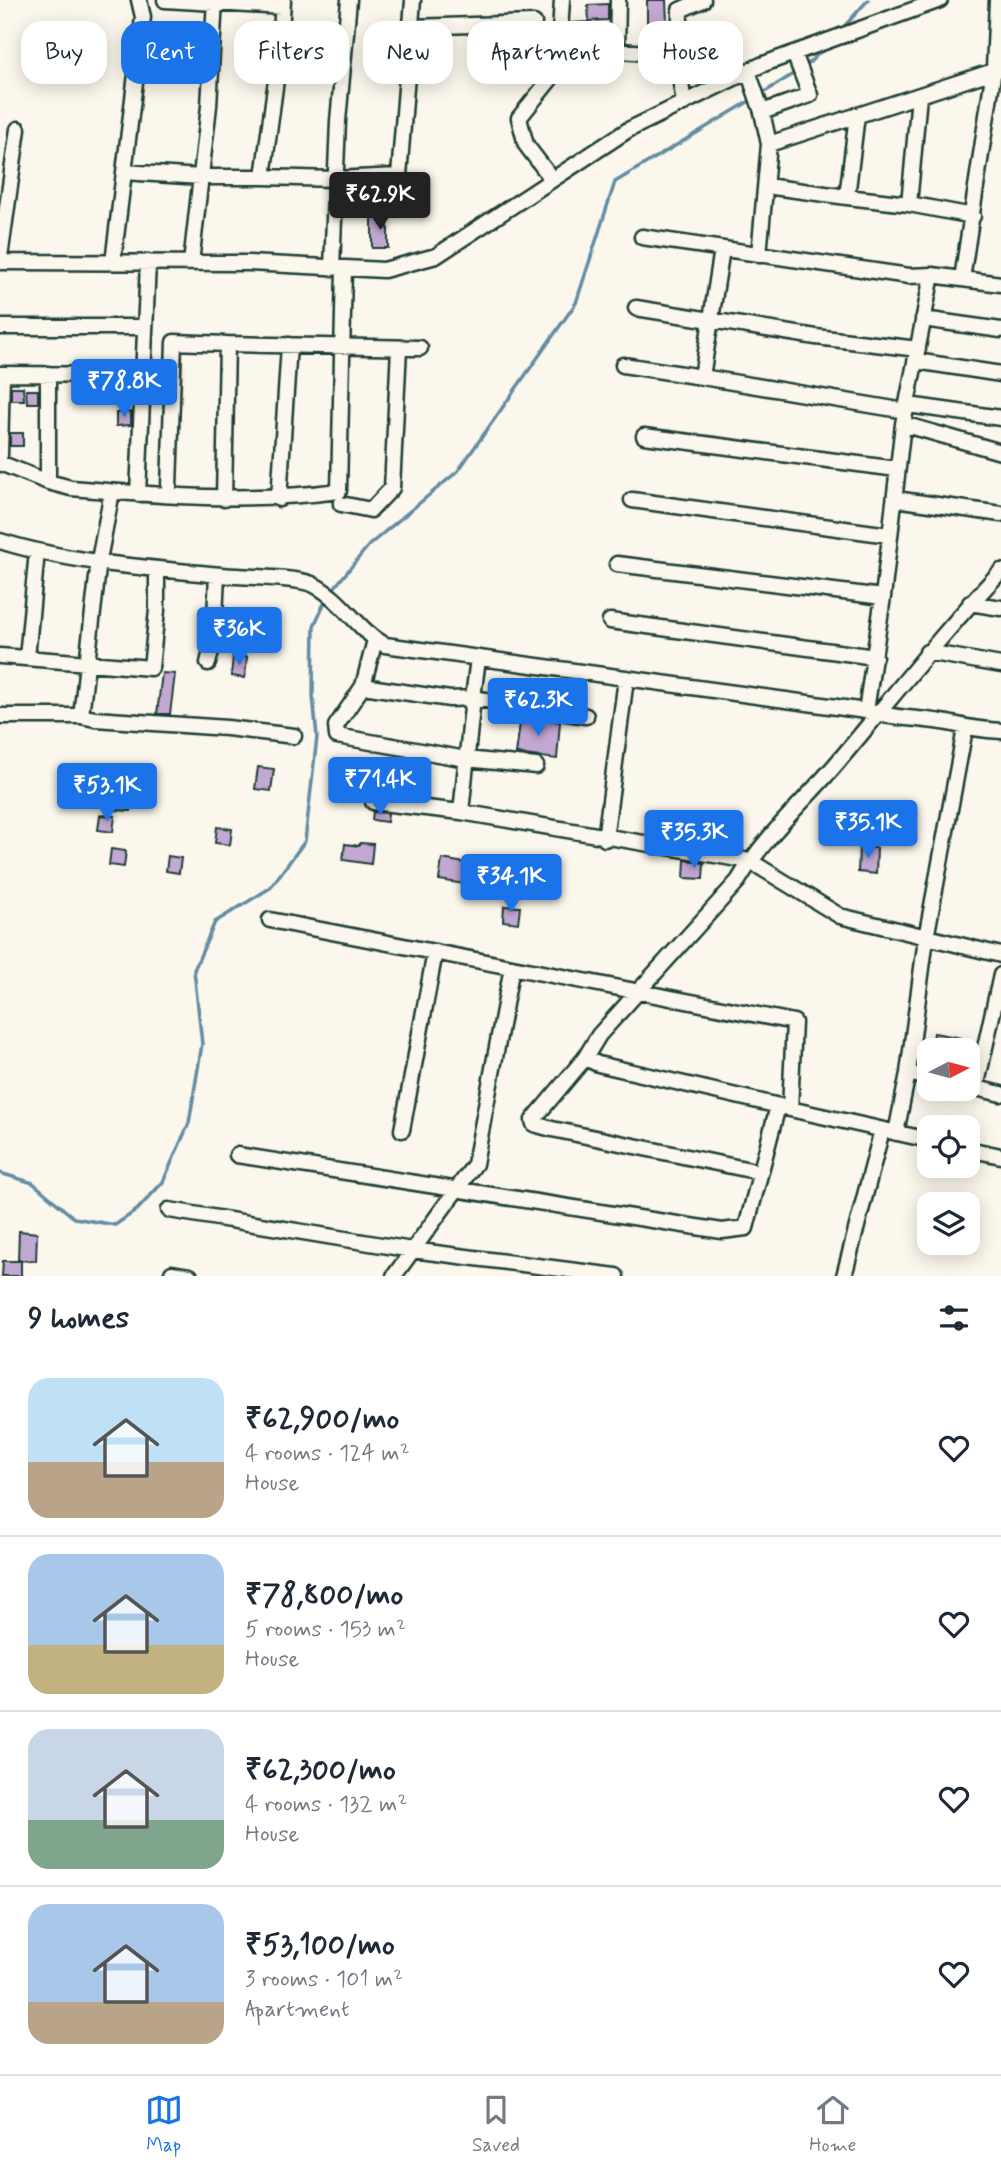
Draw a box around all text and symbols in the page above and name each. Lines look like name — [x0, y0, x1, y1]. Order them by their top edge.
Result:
chip: Buy — [21, 21, 107, 84]
chip: Rent — [121, 21, 220, 84]
chip: Filters — [234, 21, 349, 84]
chip: New — [363, 21, 453, 84]
chip: Apartment — [467, 21, 624, 84]
chip: House — [638, 21, 743, 84]
pin: ₹62.9K — [323, 173, 437, 232]
text: ₹62.9K — [345, 180, 415, 210]
pin: ₹78.8K — [67, 360, 181, 419]
text: ₹78.8K — [87, 367, 161, 397]
pin: ₹36K — [198, 608, 280, 667]
text: ₹36K — [213, 615, 265, 645]
pin: ₹62.3K — [481, 678, 595, 738]
text: ₹62.3K — [504, 686, 572, 716]
pin: ₹71.4K — [323, 758, 437, 817]
pin: ₹53.1K — [50, 764, 164, 823]
text: ₹71.4K — [344, 765, 416, 795]
text: ₹53.1K — [73, 771, 141, 801]
pin: ₹35.1K — [811, 800, 925, 860]
text: ₹35.1K — [834, 808, 902, 838]
pin: ₹35.3K — [637, 810, 751, 870]
text: ₹35.3K — [660, 818, 728, 848]
pin: ₹34.1K — [454, 855, 568, 914]
text: ₹34.1K — [477, 862, 545, 892]
north arrow — [917, 1038, 980, 1101]
map controls — [917, 1038, 980, 1255]
button: locate — [917, 1115, 980, 1178]
button: layers — [917, 1192, 980, 1255]
text: 9 homes — [28, 1299, 129, 1338]
icon: filters — [935, 1299, 973, 1337]
text: ₹62,900/mo — [245, 1400, 399, 1439]
icon: home — [84, 1406, 168, 1490]
icon: heart — [935, 1429, 973, 1467]
text: 4 rooms · 124 m² — [245, 1439, 410, 1469]
text: House — [245, 1469, 299, 1499]
text: ₹78,800/mo — [245, 1576, 403, 1615]
icon: home — [84, 1582, 168, 1666]
icon: heart — [935, 1605, 973, 1643]
text: 5 rooms · 153 m² — [245, 1615, 406, 1645]
text: House — [245, 1645, 299, 1675]
text: ₹62,300/mo — [245, 1751, 396, 1790]
icon: home — [84, 1757, 168, 1841]
icon: heart — [935, 1780, 973, 1818]
text: 4 rooms · 132 m² — [245, 1790, 407, 1820]
text: House — [245, 1820, 299, 1850]
text: ₹53,100/mo — [245, 1926, 395, 1965]
icon: home — [84, 1932, 168, 2016]
icon: heart — [935, 1955, 973, 1993]
text: 3 rooms · 101 m² — [245, 1965, 403, 1995]
text: Apartment — [245, 1995, 350, 2025]
tab: Map — [145, 2091, 183, 2158]
tab: Saved — [472, 2091, 520, 2158]
tab: Home — [809, 2091, 856, 2158]

